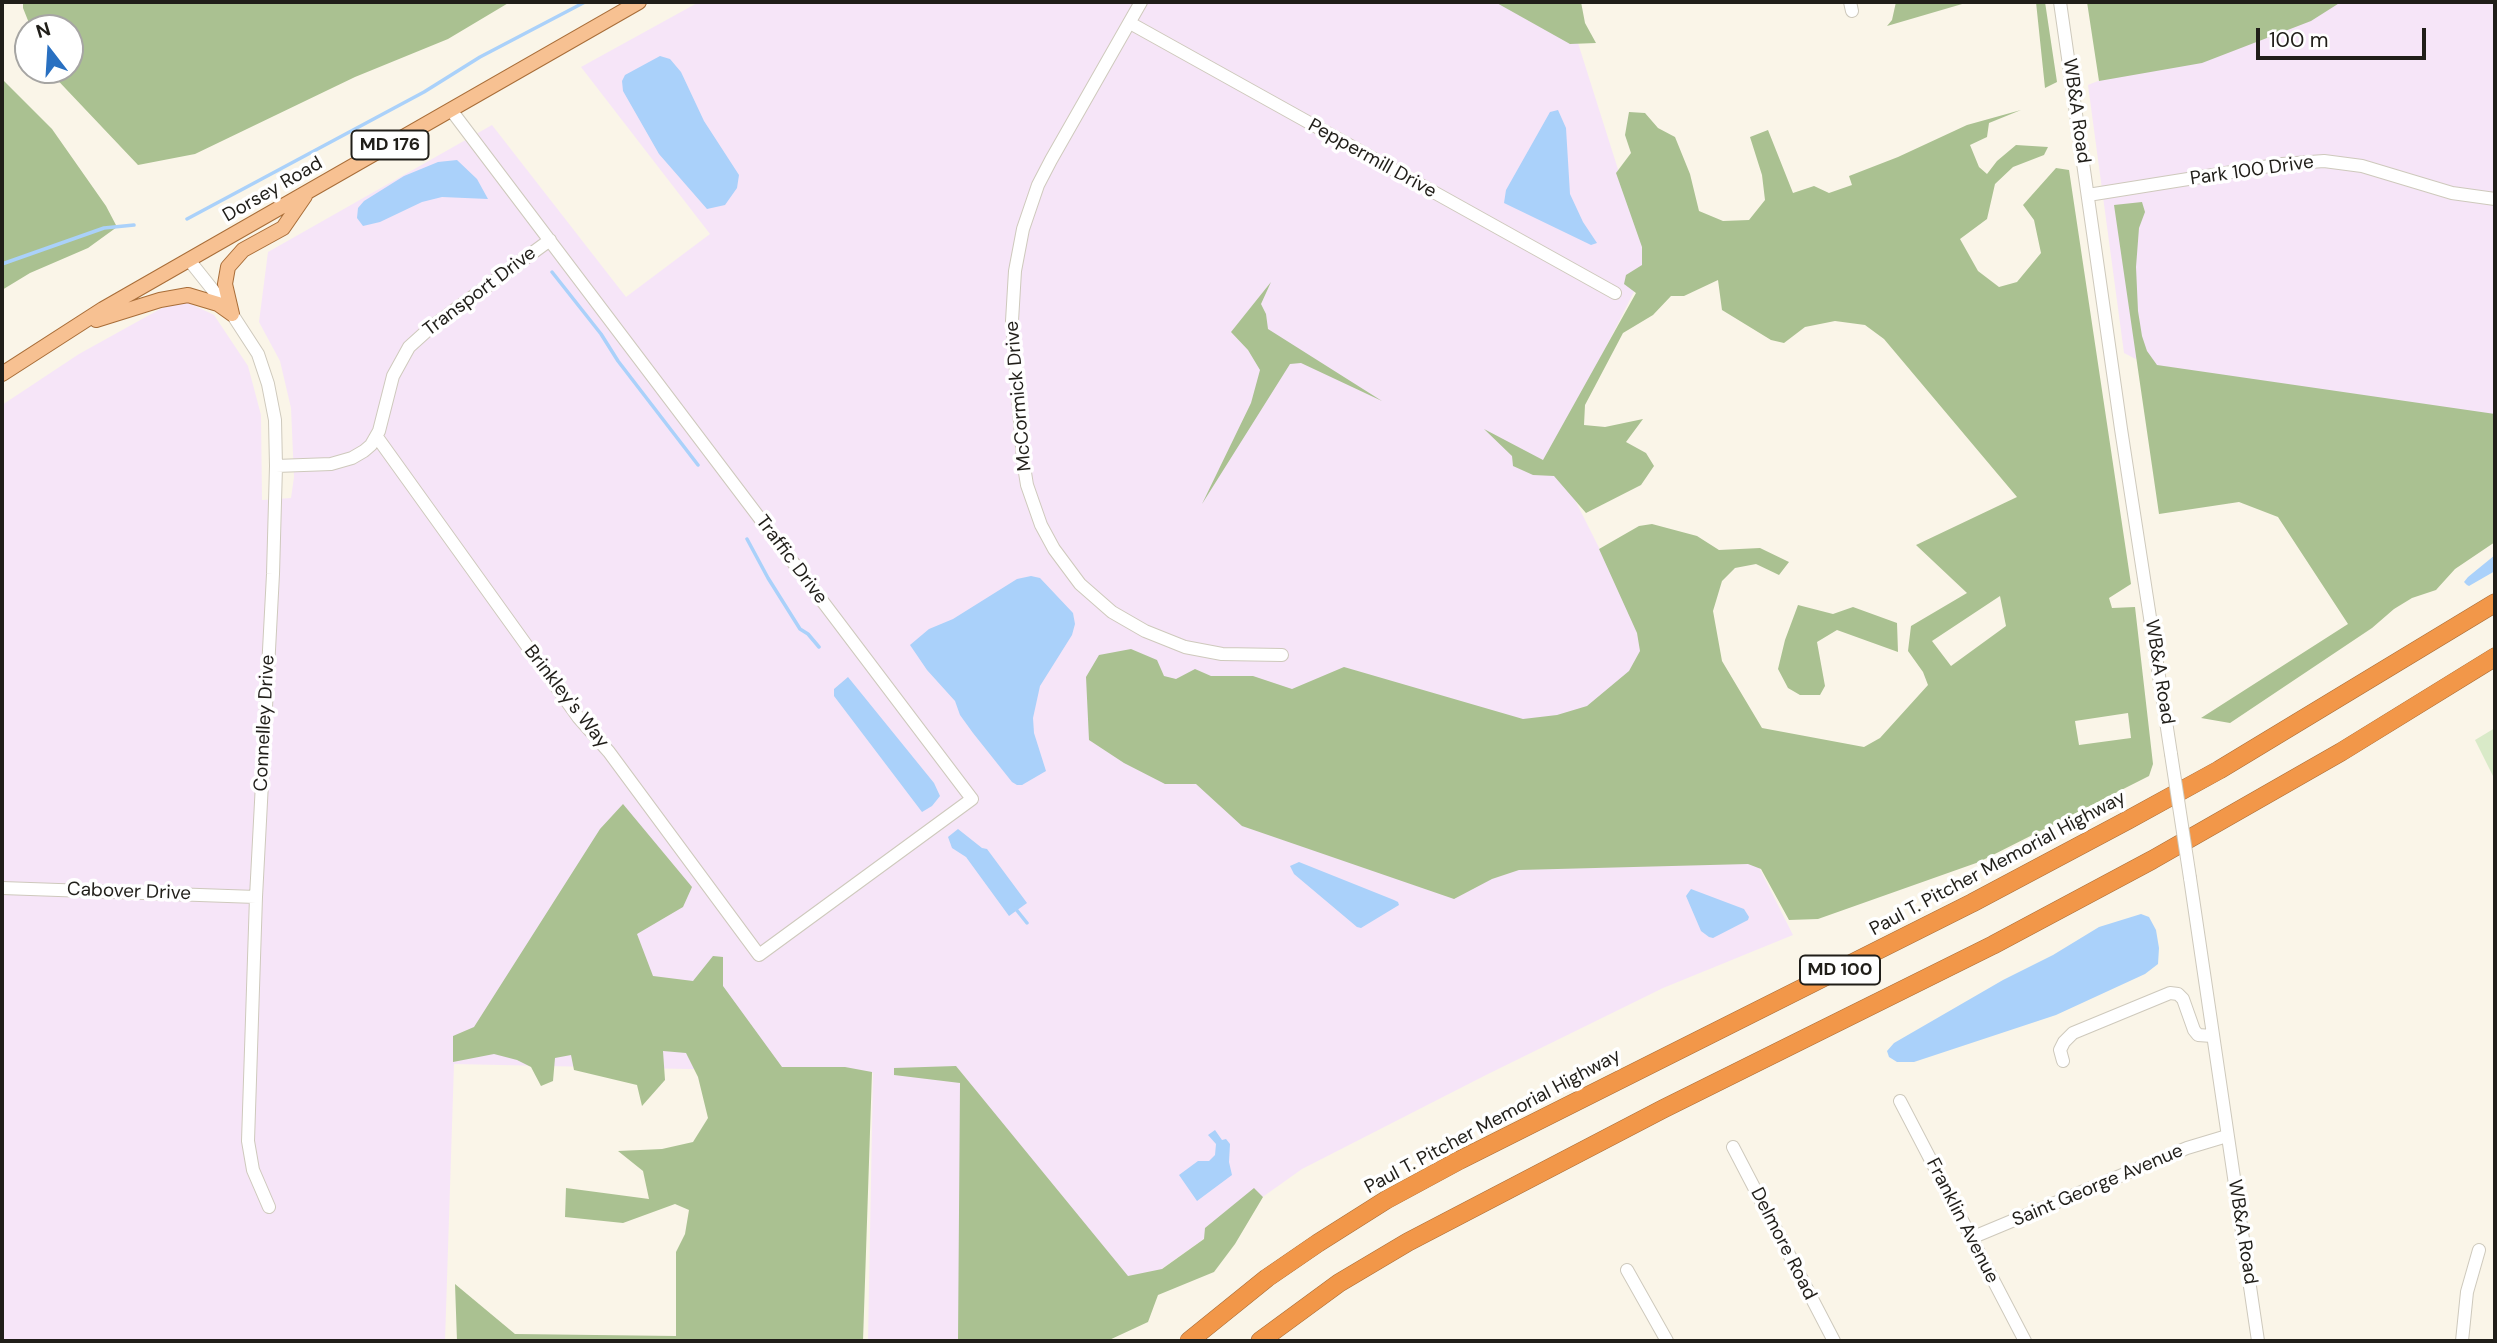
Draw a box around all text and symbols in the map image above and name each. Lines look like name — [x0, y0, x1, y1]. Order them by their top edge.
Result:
north arrow — [14, 14, 84, 84]
scale bar — [2259, 14, 2429, 58]
text: N — [33, 16, 54, 44]
text: 100 m — [2269, 26, 2329, 54]
street label: WB&A Road — [2057, 57, 2095, 165]
street label: Peppermill Drive — [1304, 114, 1440, 204]
road number: MD 176 — [352, 130, 428, 160]
street label: Park 100 Drive — [2189, 151, 2315, 191]
street label: Dorsey Road — [219, 152, 327, 228]
street label: Transport Drive — [419, 242, 541, 342]
street label: McCormick Drive — [1001, 320, 1037, 472]
street label: Traffic Drive — [750, 511, 832, 609]
street label: WB&A Road — [2139, 618, 2179, 726]
street label: Brinkley's Way — [519, 641, 613, 753]
street label: Connelley Drive — [250, 654, 280, 792]
street label: Paul T. Pitcher Memorial Highway — [1866, 787, 2130, 941]
street label: Cabover Drive — [67, 878, 191, 906]
road number: MD 100 — [1800, 956, 1880, 985]
street label: Paul T. Pitcher Memorial Highway — [1361, 1045, 1625, 1199]
street label: Saint George Avenue — [2009, 1140, 2187, 1232]
street label: Franklin Avenue — [1921, 1155, 2003, 1287]
street label: WB&A Road — [2222, 1178, 2262, 1286]
street label: Delmore Road — [1745, 1184, 1821, 1304]

